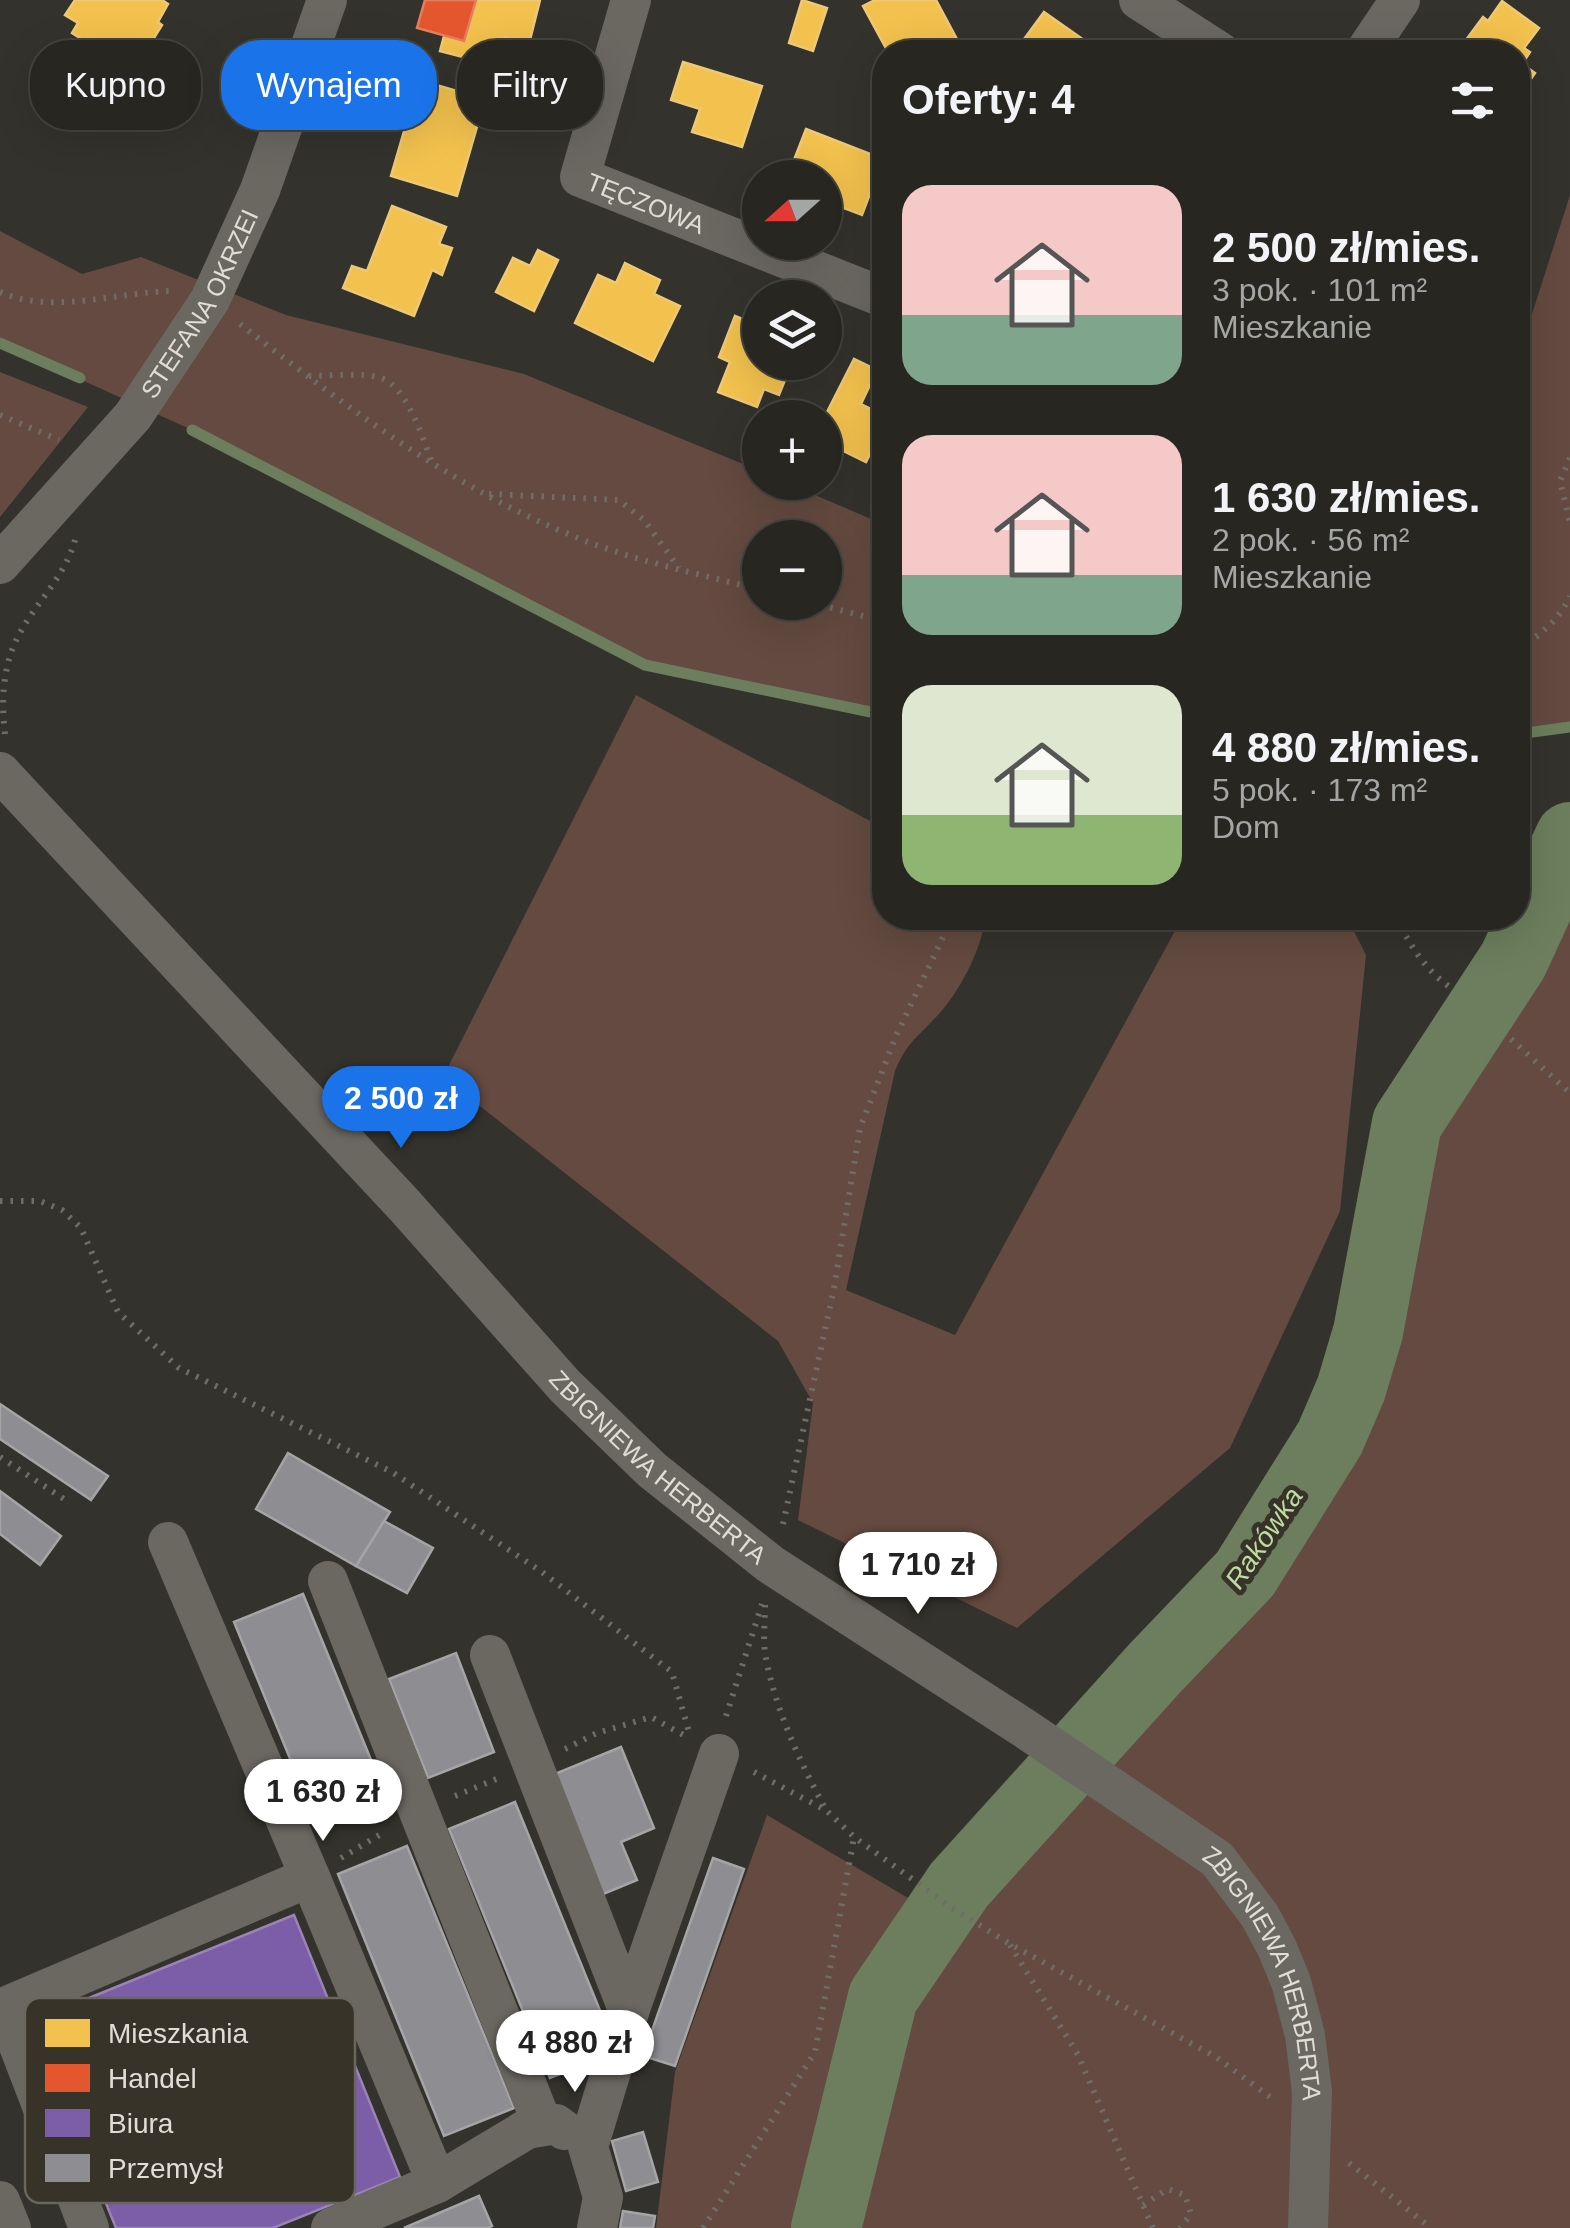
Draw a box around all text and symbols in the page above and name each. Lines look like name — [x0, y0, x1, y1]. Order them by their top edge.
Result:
chip: Kupno — [30, 40, 201, 130]
chip: Wynajem — [221, 40, 437, 130]
chip: Filtry — [457, 40, 603, 130]
icon: filters — [1445, 73, 1500, 128]
text: Oferty: 4 — [902, 76, 1075, 123]
north arrow — [742, 160, 842, 260]
map controls — [742, 160, 842, 620]
street label: TĘCZOWA — [583, 167, 709, 239]
street label: STEFANA OKRZEI — [135, 205, 263, 403]
text: 2 500 zł/mies. — [1212, 224, 1481, 271]
icon: home — [982, 225, 1102, 345]
text: 3 pok. · 101 m² — [1212, 272, 1427, 308]
button: layers — [742, 280, 842, 380]
text: Mieszkanie — [1212, 309, 1372, 345]
button: + — [742, 400, 842, 500]
text: 1 630 zł/mies. — [1212, 474, 1481, 521]
icon: home — [982, 475, 1102, 595]
button: − — [742, 520, 842, 620]
text: 2 pok. · 56 m² — [1212, 522, 1409, 558]
text: Mieszkanie — [1212, 559, 1372, 595]
text: 4 880 zł/mies. — [1212, 724, 1481, 771]
icon: home — [982, 725, 1102, 845]
text: 5 pok. · 173 m² — [1212, 772, 1427, 808]
text: Dom — [1212, 809, 1280, 845]
pin: 2 500 zł — [298, 1066, 504, 1151]
text: 2 500 zł — [344, 1080, 458, 1116]
street label: ZBIGNIEWA HERBERTA — [544, 1365, 772, 1570]
water label: Rakówka — [1219, 1482, 1309, 1594]
pin: 1 710 zł — [815, 1532, 1021, 1617]
text: 1 710 zł — [861, 1546, 975, 1582]
pin: 1 630 zł — [220, 1759, 426, 1844]
text: 1 630 zł — [266, 1773, 380, 1809]
street label: ZBIGNIEWA HERBERTA — [1198, 1840, 1326, 2102]
legend — [25, 1998, 355, 2203]
pin: 4 880 zł — [472, 2010, 678, 2095]
text: Mieszkania — [108, 2018, 248, 2049]
text: 4 880 zł — [518, 2024, 632, 2060]
text: Handel — [108, 2063, 197, 2094]
text: Biura — [108, 2108, 174, 2139]
text: Przemysł — [108, 2153, 224, 2184]

